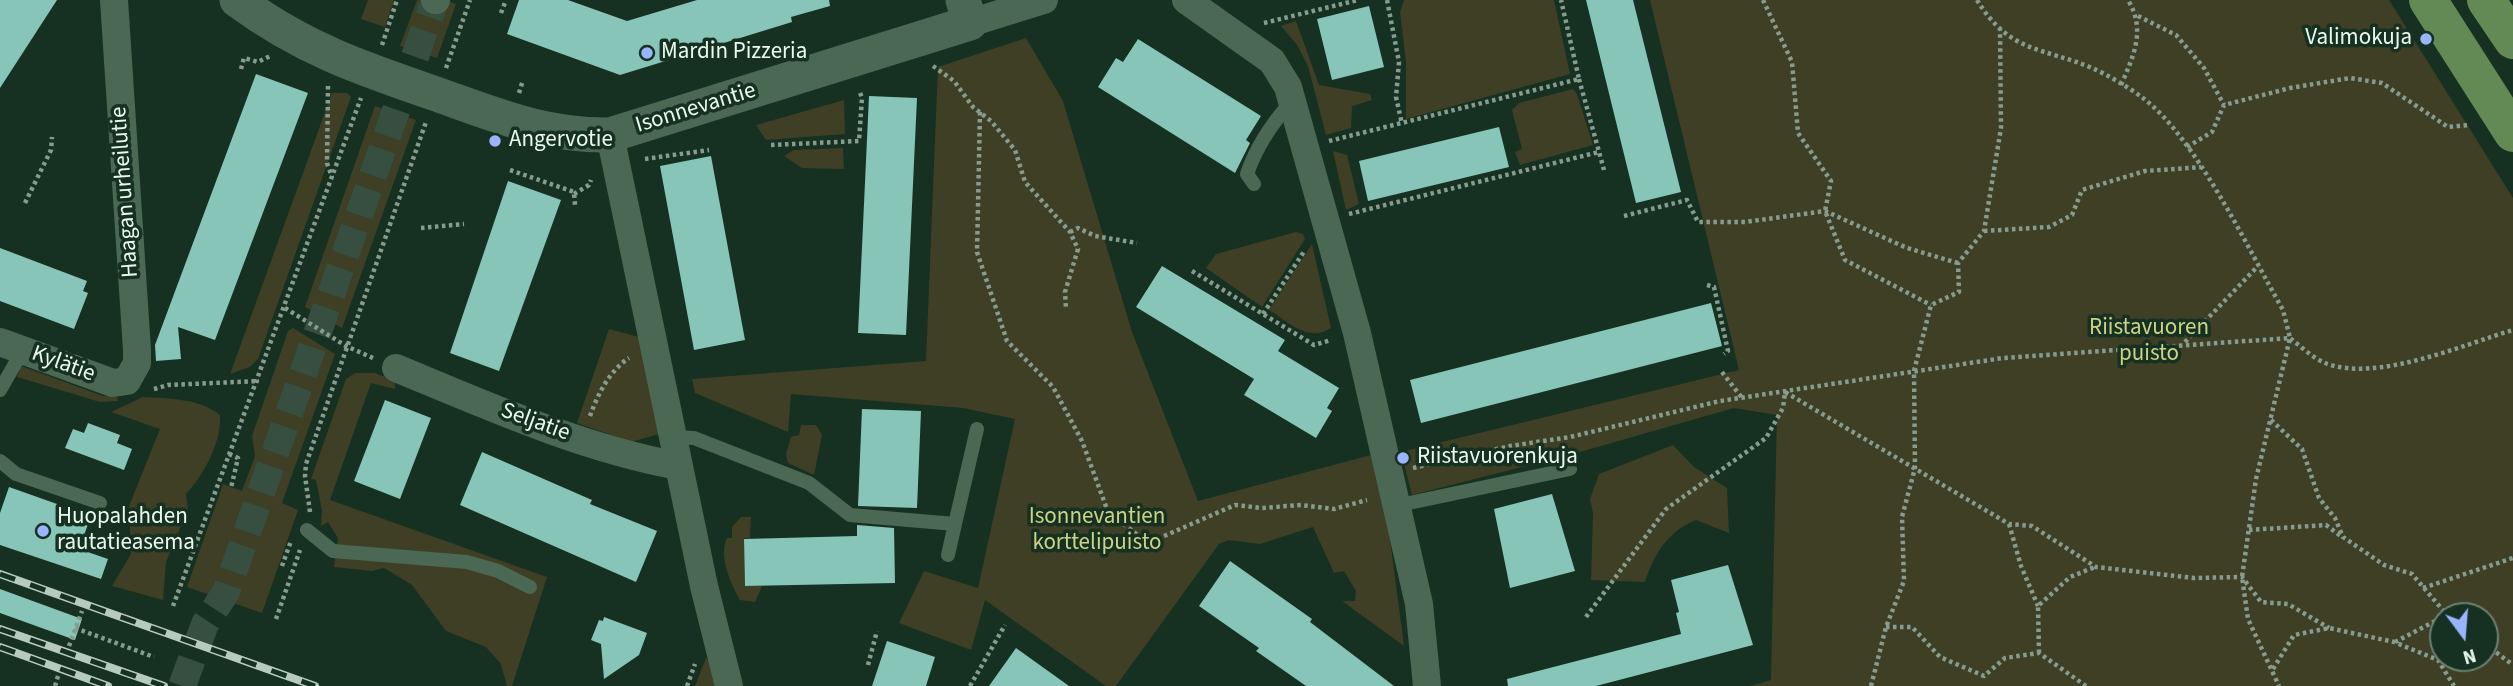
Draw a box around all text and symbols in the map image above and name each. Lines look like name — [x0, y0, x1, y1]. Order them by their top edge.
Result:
place label: Valimokuja — [2305, 25, 2412, 53]
marker: Valimokuja — [2418, 31, 2434, 47]
place label: Mardin Pizzeria — [661, 39, 807, 67]
marker: Mardin Pizzeria — [639, 45, 655, 61]
street label: Isonnevantie — [633, 78, 759, 140]
street label: Haagan urheilutie — [106, 106, 146, 278]
place label: Angervotie — [509, 127, 613, 155]
marker: Angervotie — [487, 133, 503, 149]
park label: Riistavuoren puisto — [2089, 315, 2209, 369]
street label: Kylätie — [27, 341, 99, 389]
street label: Seljatie — [497, 398, 573, 448]
place label: Riistavuorenkuja — [1417, 444, 1578, 472]
marker: Riistavuorenkuja — [1395, 450, 1411, 466]
place label: Huopalahden rautatieasema — [57, 504, 195, 558]
park label: Isonnevantien korttelipuisto — [1029, 504, 1165, 558]
marker: Huopalahden rautatieasema — [35, 523, 51, 539]
north arrow — [2429, 602, 2499, 672]
text: N — [2460, 641, 2479, 670]

